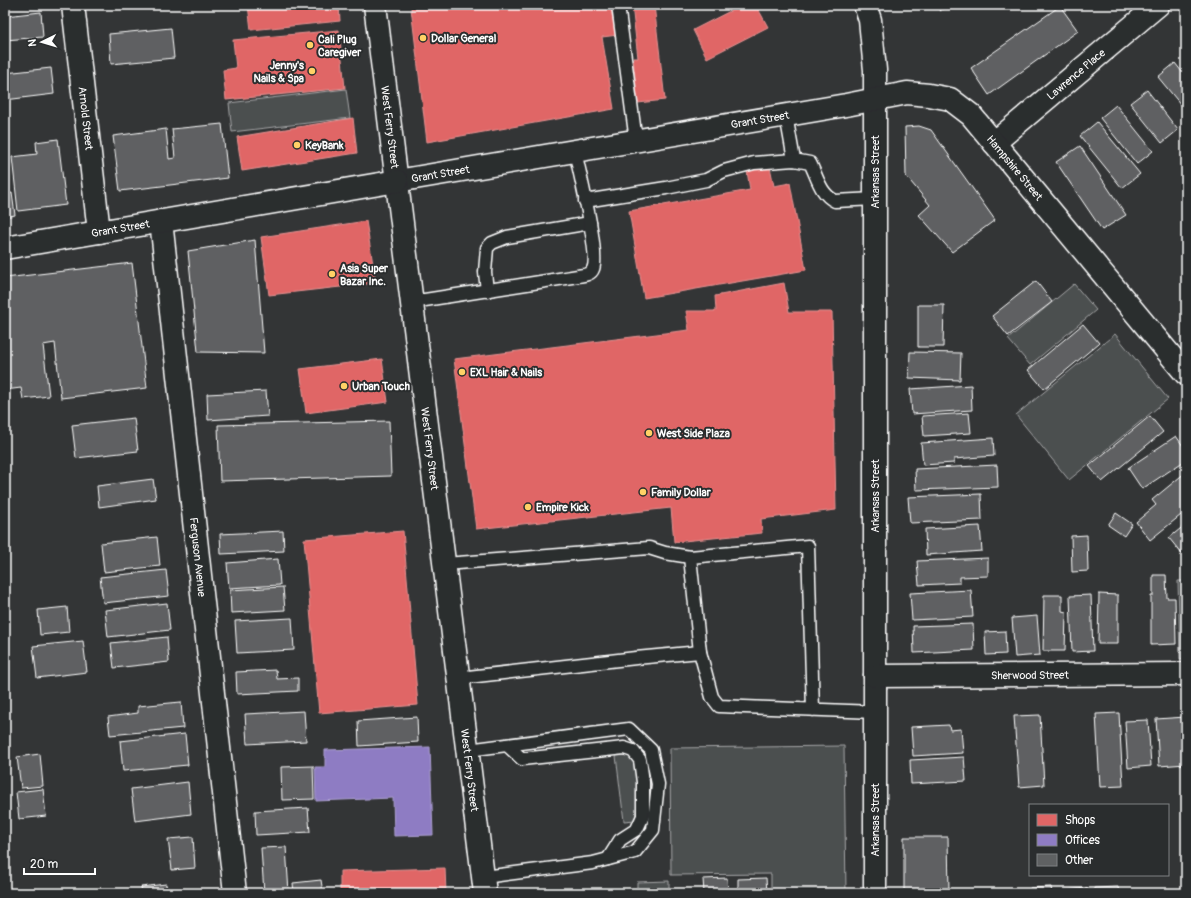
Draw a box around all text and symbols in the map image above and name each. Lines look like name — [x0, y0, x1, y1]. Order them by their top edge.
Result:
north arrow — [22, 22, 62, 62]
place label: Dollar General — [431, 32, 497, 45]
place label: Cali Plug Caregiver — [318, 33, 362, 59]
marker: Dollar General — [418, 33, 428, 43]
text: N — [26, 38, 39, 47]
marker: Cali Plug Caregiver — [305, 40, 315, 50]
street label: Lawrence Place — [1044, 46, 1108, 102]
place label: Jenny's Nails & Spa — [254, 59, 304, 85]
marker: Jenny's Nails & Spa — [307, 66, 317, 76]
street label: West Ferry Street — [379, 85, 402, 170]
street label: Arnold Street — [76, 86, 96, 151]
street label: Grant Street — [730, 108, 791, 131]
street label: Hampshire Street — [984, 133, 1046, 203]
street label: Arkansas Street — [869, 135, 882, 209]
place label: KeyBank — [305, 139, 344, 152]
marker: KeyBank — [292, 140, 302, 150]
street label: Grant Street — [410, 162, 471, 185]
street label: Grant Street — [90, 217, 151, 240]
place label: Asia Super Bazar Inc. — [340, 262, 389, 288]
marker: Asia Super Bazar Inc. — [327, 269, 337, 279]
place label: EXL Hair & Nails — [470, 366, 542, 379]
marker: EXL Hair & Nails — [457, 367, 467, 377]
place label: Urban Touch — [352, 380, 410, 393]
marker: Urban Touch — [339, 381, 349, 391]
street label: West Ferry Street — [418, 407, 442, 491]
place label: West Side Plaza — [657, 427, 730, 440]
marker: West Side Plaza — [644, 428, 654, 438]
street label: Arkansas Street — [869, 459, 882, 533]
place label: Family Dollar — [651, 486, 712, 499]
marker: Family Dollar — [638, 487, 648, 497]
place label: Empire Kick — [536, 501, 589, 514]
marker: Empire Kick — [523, 502, 533, 512]
street label: Ferguson Avenue — [187, 517, 209, 598]
street label: Sherwood Street — [991, 668, 1070, 682]
street label: West Ferry Street — [458, 728, 481, 813]
street label: Arkansas Street — [869, 783, 882, 857]
legend — [1029, 804, 1169, 876]
text: Shops — [1065, 813, 1096, 828]
text: Offices — [1065, 833, 1101, 848]
scale bar — [24, 850, 95, 876]
text: Other — [1065, 853, 1094, 868]
text: 20 m — [30, 857, 59, 872]

